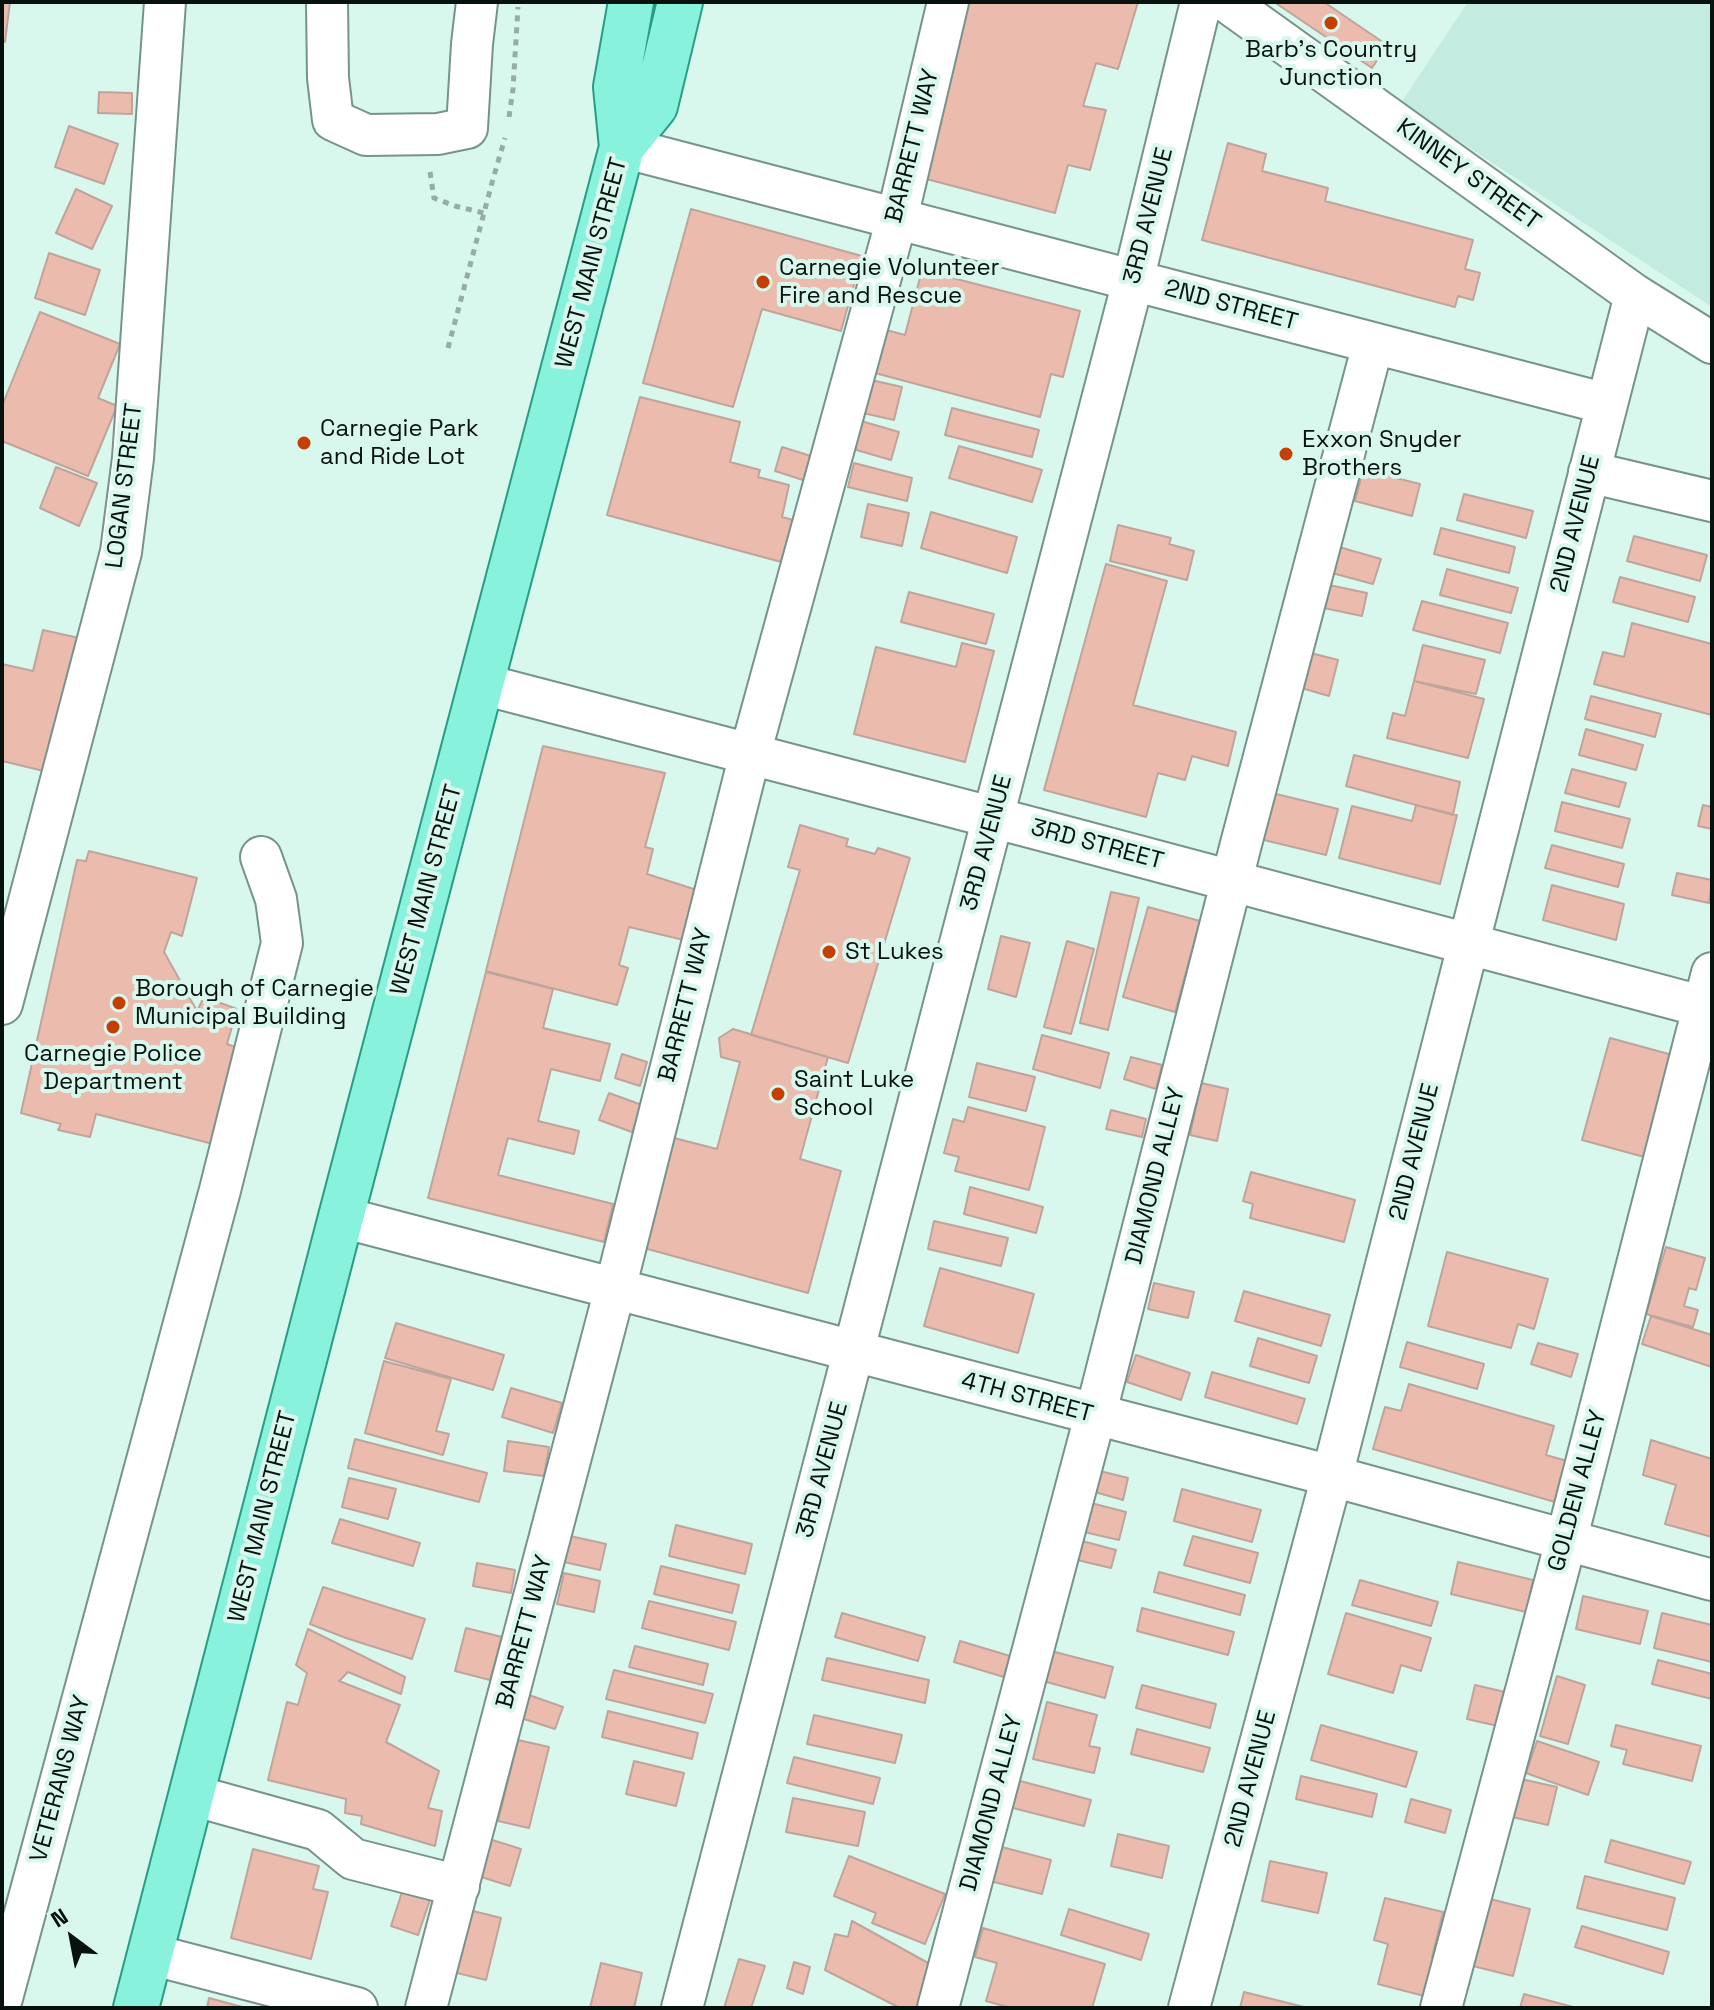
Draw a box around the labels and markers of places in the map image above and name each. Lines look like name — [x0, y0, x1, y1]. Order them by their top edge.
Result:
marker: Barb's Country Junction — [1322, 14, 1340, 32]
place label: Barb's Country Junction — [1245, 36, 1417, 92]
place label: Carnegie Volunteer Fire and Rescue — [779, 254, 1000, 310]
marker: Carnegie Volunteer Fire and Rescue — [754, 273, 772, 291]
place label: Carnegie Park and Ride Lot — [320, 415, 479, 471]
place label: Exxon Snyder Brothers — [1302, 426, 1462, 482]
marker: Carnegie Park and Ride Lot — [295, 434, 313, 452]
marker: Exxon Snyder Brothers — [1277, 445, 1295, 463]
place label: St Lukes — [845, 938, 944, 966]
marker: St Lukes — [820, 943, 838, 961]
place label: Borough of Carnegie Municipal Building — [135, 975, 374, 1031]
marker: Borough of Carnegie Municipal Building — [110, 994, 128, 1012]
marker: Carnegie Police Department — [104, 1018, 122, 1036]
place label: Carnegie Police Department — [24, 1040, 202, 1096]
place label: Saint Luke School — [794, 1066, 914, 1122]
marker: Saint Luke School — [769, 1085, 787, 1103]

